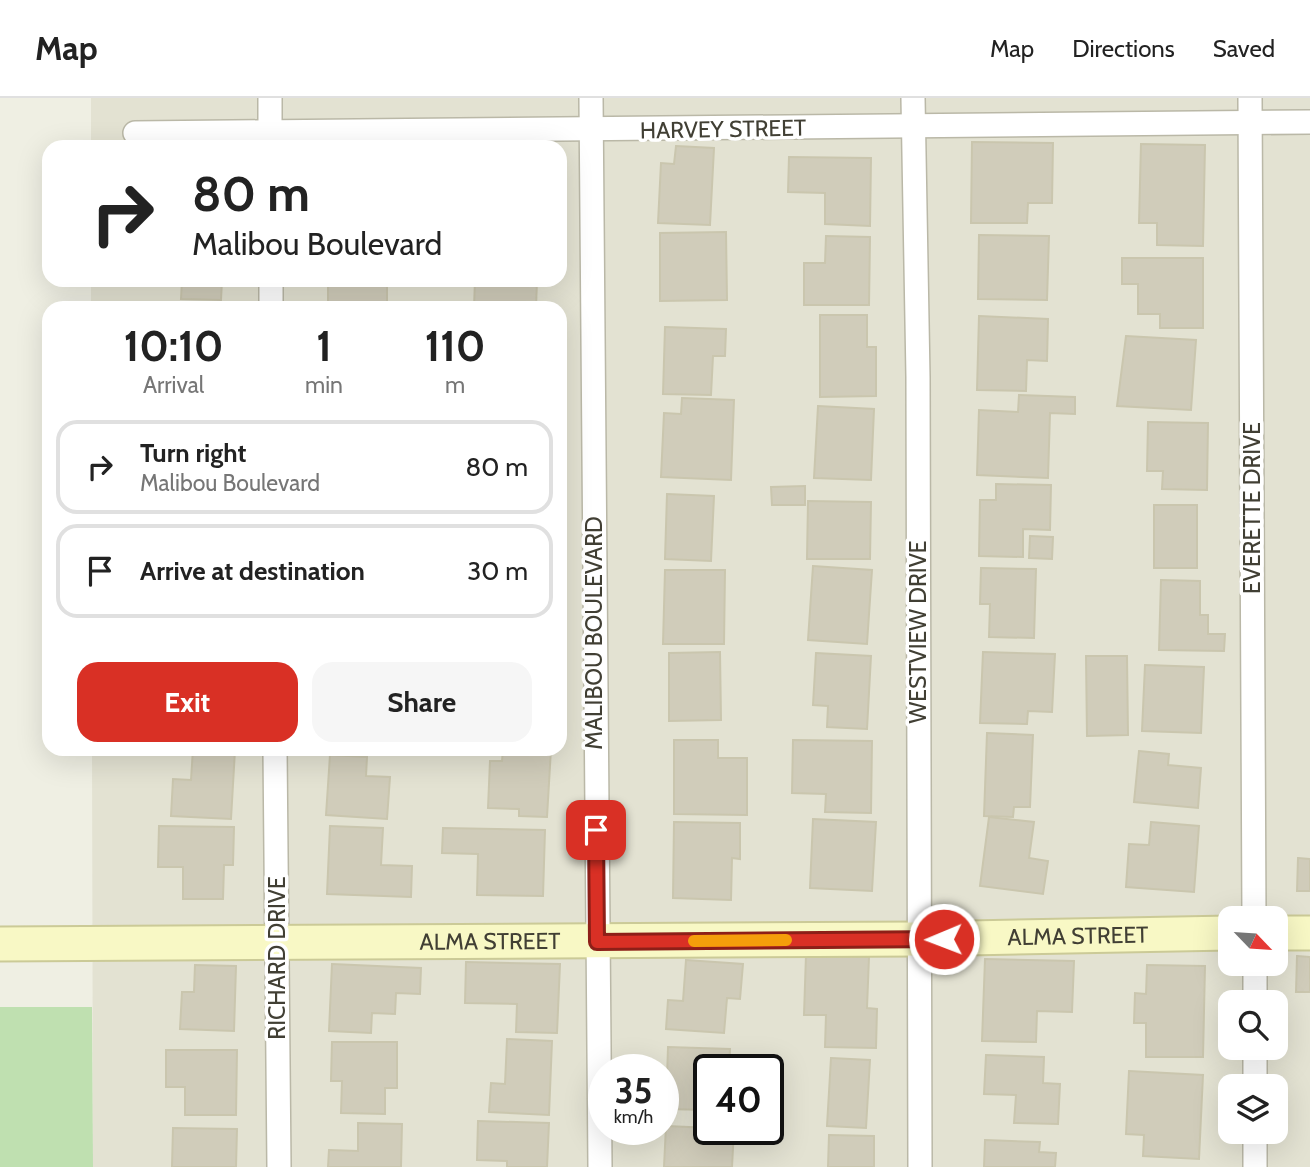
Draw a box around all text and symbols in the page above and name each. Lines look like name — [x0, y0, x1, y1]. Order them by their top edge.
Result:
text: Map — [35, 28, 98, 68]
text: Map — [990, 34, 1034, 63]
text: Directions — [1072, 34, 1175, 63]
text: Saved — [1213, 34, 1275, 63]
street label: HARVEY STREET — [640, 114, 806, 144]
text: 80 m — [192, 164, 310, 223]
icon: right — [77, 168, 168, 259]
text: Malibou Boulevard — [192, 224, 442, 263]
text: 10:10 — [124, 320, 223, 372]
text: 1 — [316, 320, 332, 372]
text: 110 — [425, 320, 485, 372]
text: Arrival — [143, 371, 204, 399]
text: min — [305, 371, 343, 399]
text: m — [445, 371, 465, 399]
street label: EVERETTE DRIVE — [1238, 422, 1266, 594]
text: Turn right — [140, 437, 246, 469]
icon: right — [81, 448, 119, 486]
text: 80 m — [465, 451, 528, 483]
text: Malibou Boulevard — [140, 469, 320, 497]
street label: MALIBOU BOULEVARD — [580, 516, 608, 750]
street label: WESTVIEW DRIVE — [904, 541, 932, 724]
icon: arrive — [81, 552, 119, 590]
text: Arrive at destination — [140, 555, 365, 587]
text: 30 m — [467, 555, 528, 587]
button: Exit — [77, 662, 298, 742]
button: Share — [312, 662, 532, 742]
pin — [566, 800, 626, 860]
icon: arrive — [577, 811, 615, 849]
street label: RICHARD DRIVE — [263, 876, 291, 1040]
position arrow — [907, 902, 981, 976]
north arrow — [1218, 906, 1288, 976]
map controls — [1218, 906, 1288, 1144]
street label: ALMA STREET — [1007, 921, 1149, 951]
street label: ALMA STREET — [419, 927, 561, 956]
button: search — [1218, 990, 1288, 1060]
speed limit sign: 40 — [693, 1054, 784, 1145]
text: 35 — [615, 1069, 652, 1112]
button: layers — [1218, 1074, 1288, 1144]
text: km/h — [614, 1106, 653, 1128]

